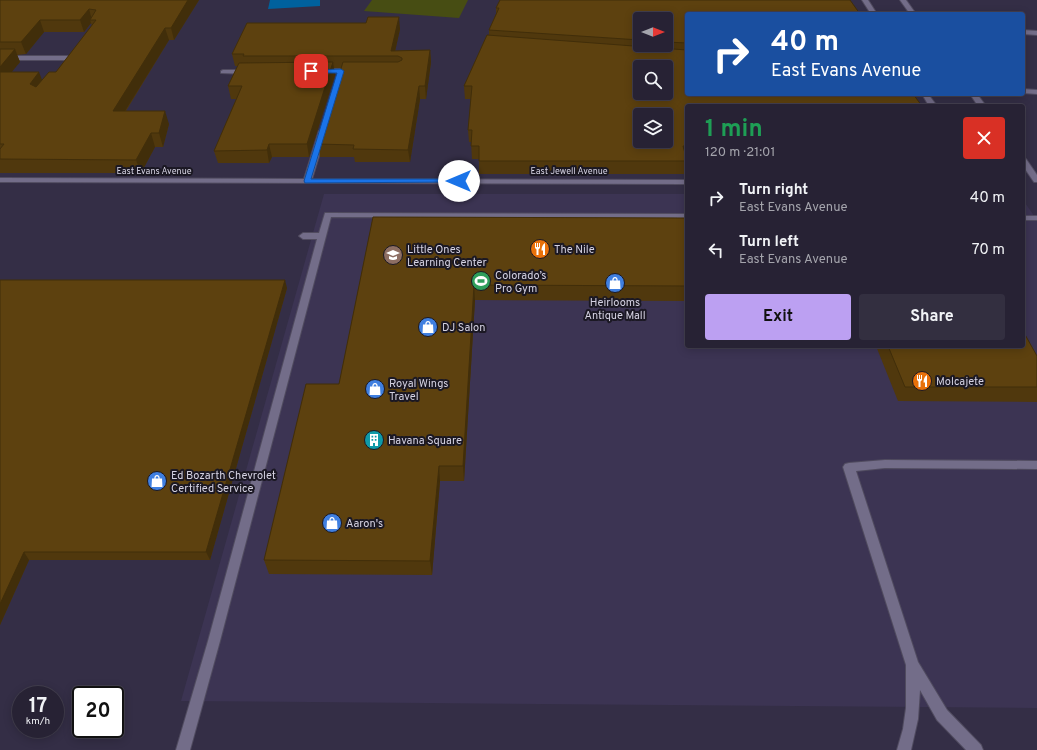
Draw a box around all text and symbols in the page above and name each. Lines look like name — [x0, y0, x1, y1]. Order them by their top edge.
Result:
north arrow — [633, 12, 673, 52]
map controls — [633, 12, 673, 148]
text: 40 m — [771, 25, 839, 61]
icon: right — [705, 28, 757, 80]
pin — [294, 54, 328, 88]
icon: arrive — [300, 60, 322, 82]
button: search — [633, 60, 673, 100]
text: East Evans Avenue — [771, 60, 921, 83]
button: layers — [633, 108, 673, 148]
text: 1 min — [705, 115, 763, 145]
button: close — [963, 117, 1005, 159]
text: 120 m · 21:01 — [705, 145, 775, 161]
position arrow — [438, 160, 480, 202]
street label: East Evans Avenue — [116, 166, 192, 177]
street label: East Jewell Avenue — [530, 166, 608, 177]
text: Turn right — [739, 181, 808, 200]
icon: right — [705, 187, 727, 209]
text: 40 m — [970, 189, 1005, 208]
text: East Evans Avenue — [739, 200, 847, 216]
text: Turn left — [739, 233, 799, 252]
restaurant icon: The Nile — [529, 238, 551, 260]
icon: left — [705, 239, 727, 261]
text: 70 m — [972, 241, 1005, 260]
place label: Little Ones Learning Center — [407, 243, 488, 270]
place label: The Nile — [554, 243, 595, 257]
school or university icon: Little Ones Learning Center — [382, 244, 404, 266]
text: East Evans Avenue — [739, 252, 847, 268]
place label: Colorado’s Pro Gym — [495, 269, 547, 296]
sports icon: Colorado’s Pro Gym — [470, 270, 492, 292]
shop icon: Heirlooms Antique Mall — [604, 272, 626, 294]
button: Exit — [705, 294, 851, 340]
button: Share — [859, 294, 1005, 340]
place label: Heirlooms Antique Mall — [584, 296, 646, 323]
shop icon: DJ Salon — [417, 316, 439, 338]
place label: DJ Salon — [442, 321, 485, 335]
restaurant icon: Molcajete — [911, 370, 933, 392]
place label: Molcajete — [936, 375, 984, 389]
place label: Royal Wings Travel — [389, 377, 449, 404]
shop icon: Royal Wings Travel — [364, 378, 386, 400]
building icon: Havana Square — [363, 429, 385, 451]
place label: Havana Square — [388, 434, 462, 448]
place label: Ed Bozarth Chevrolet Certified Service — [171, 469, 276, 496]
shop icon: Ed Bozarth Chevrolet Certified Service — [146, 470, 168, 492]
shop icon: Aaron's — [321, 512, 343, 534]
place label: Aaron's — [346, 517, 383, 531]
speed limit sign: 20 — [72, 686, 124, 738]
text: 17 — [29, 694, 47, 720]
text: km/h — [26, 715, 50, 728]

